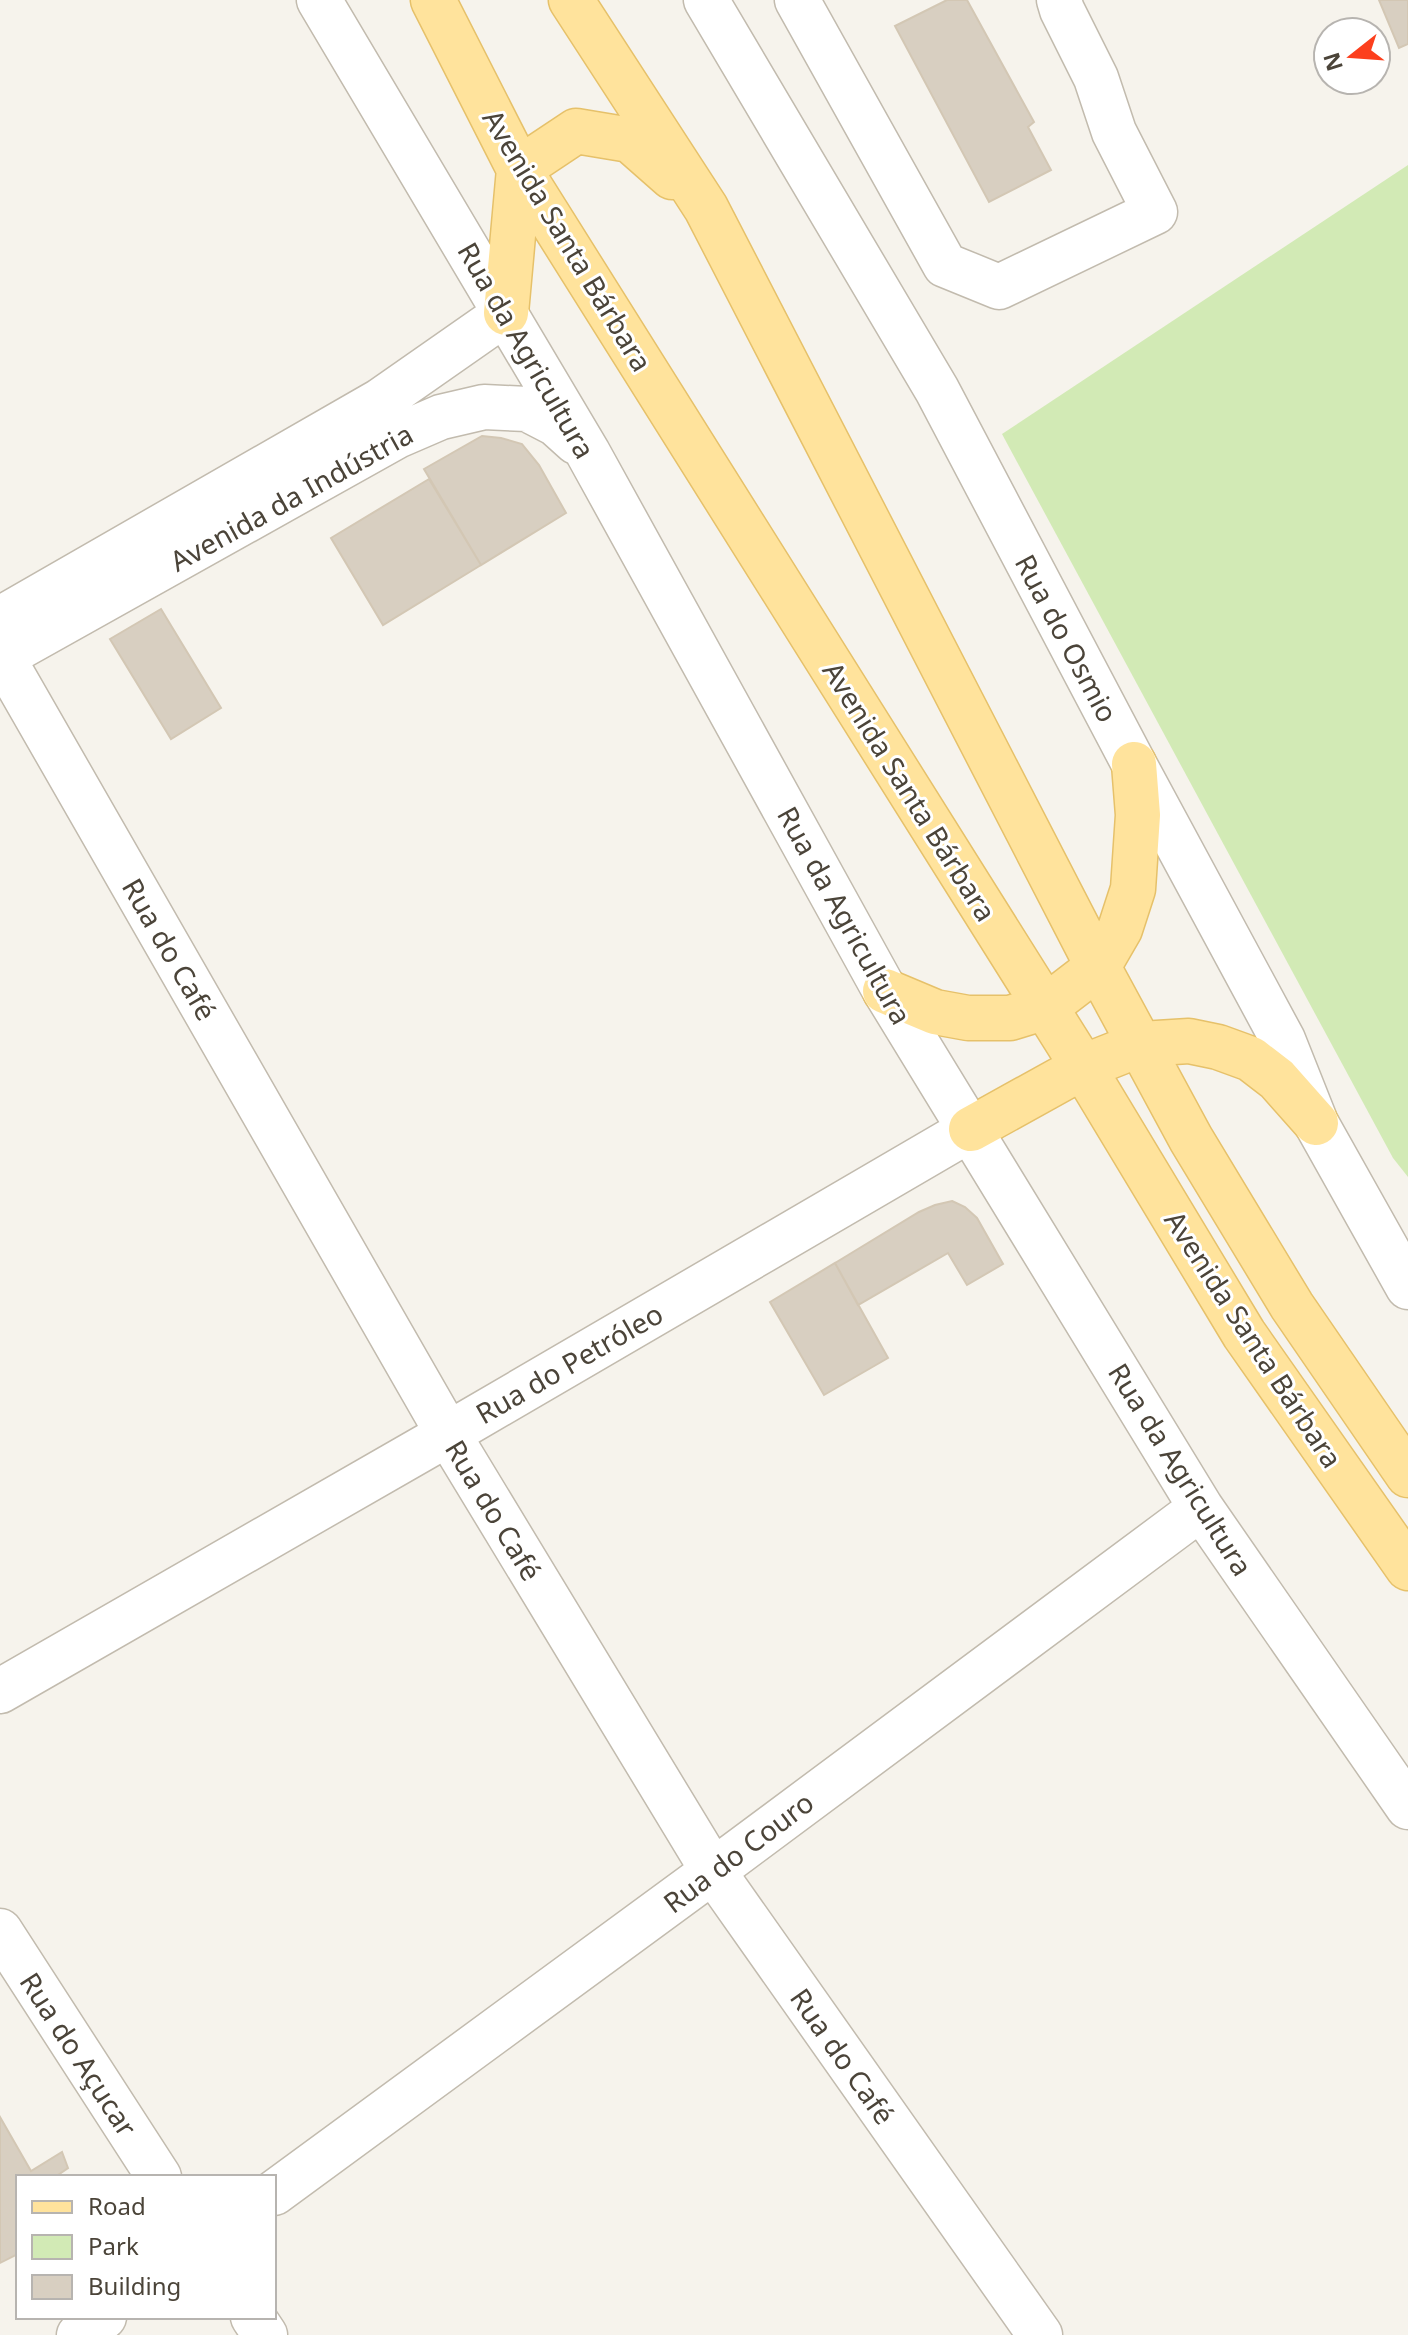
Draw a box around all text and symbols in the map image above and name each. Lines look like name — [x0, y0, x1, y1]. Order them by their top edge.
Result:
north arrow — [1312, 16, 1392, 96]
text: N — [1315, 49, 1349, 75]
street label: Avenida Santa Bárbara — [475, 102, 661, 378]
street label: Rua da Agricultura — [450, 235, 604, 465]
street label: Avenida da Indústria — [163, 414, 419, 580]
street label: Rua do Osmio — [1007, 548, 1127, 728]
street label: Avenida Santa Bárbara — [815, 654, 1005, 928]
street label: Rua da Agricultura — [769, 799, 921, 1031]
street label: Rua do Café — [114, 871, 226, 1027]
street label: Avenida Santa Bárbara — [1157, 1203, 1351, 1475]
street label: Rua do Petróleo — [469, 1294, 669, 1432]
street label: Rua da Agricultura — [1100, 1356, 1262, 1582]
street label: Rua do Café — [437, 1433, 551, 1587]
street label: Rua do Couro — [655, 1783, 821, 1921]
street label: Rua do Açucar — [12, 1965, 147, 2144]
street label: Rua do Café — [782, 1980, 904, 2132]
legend — [16, 2175, 276, 2319]
text: Road — [88, 2189, 146, 2222]
text: Park — [88, 2229, 139, 2262]
text: Building — [88, 2269, 181, 2302]

